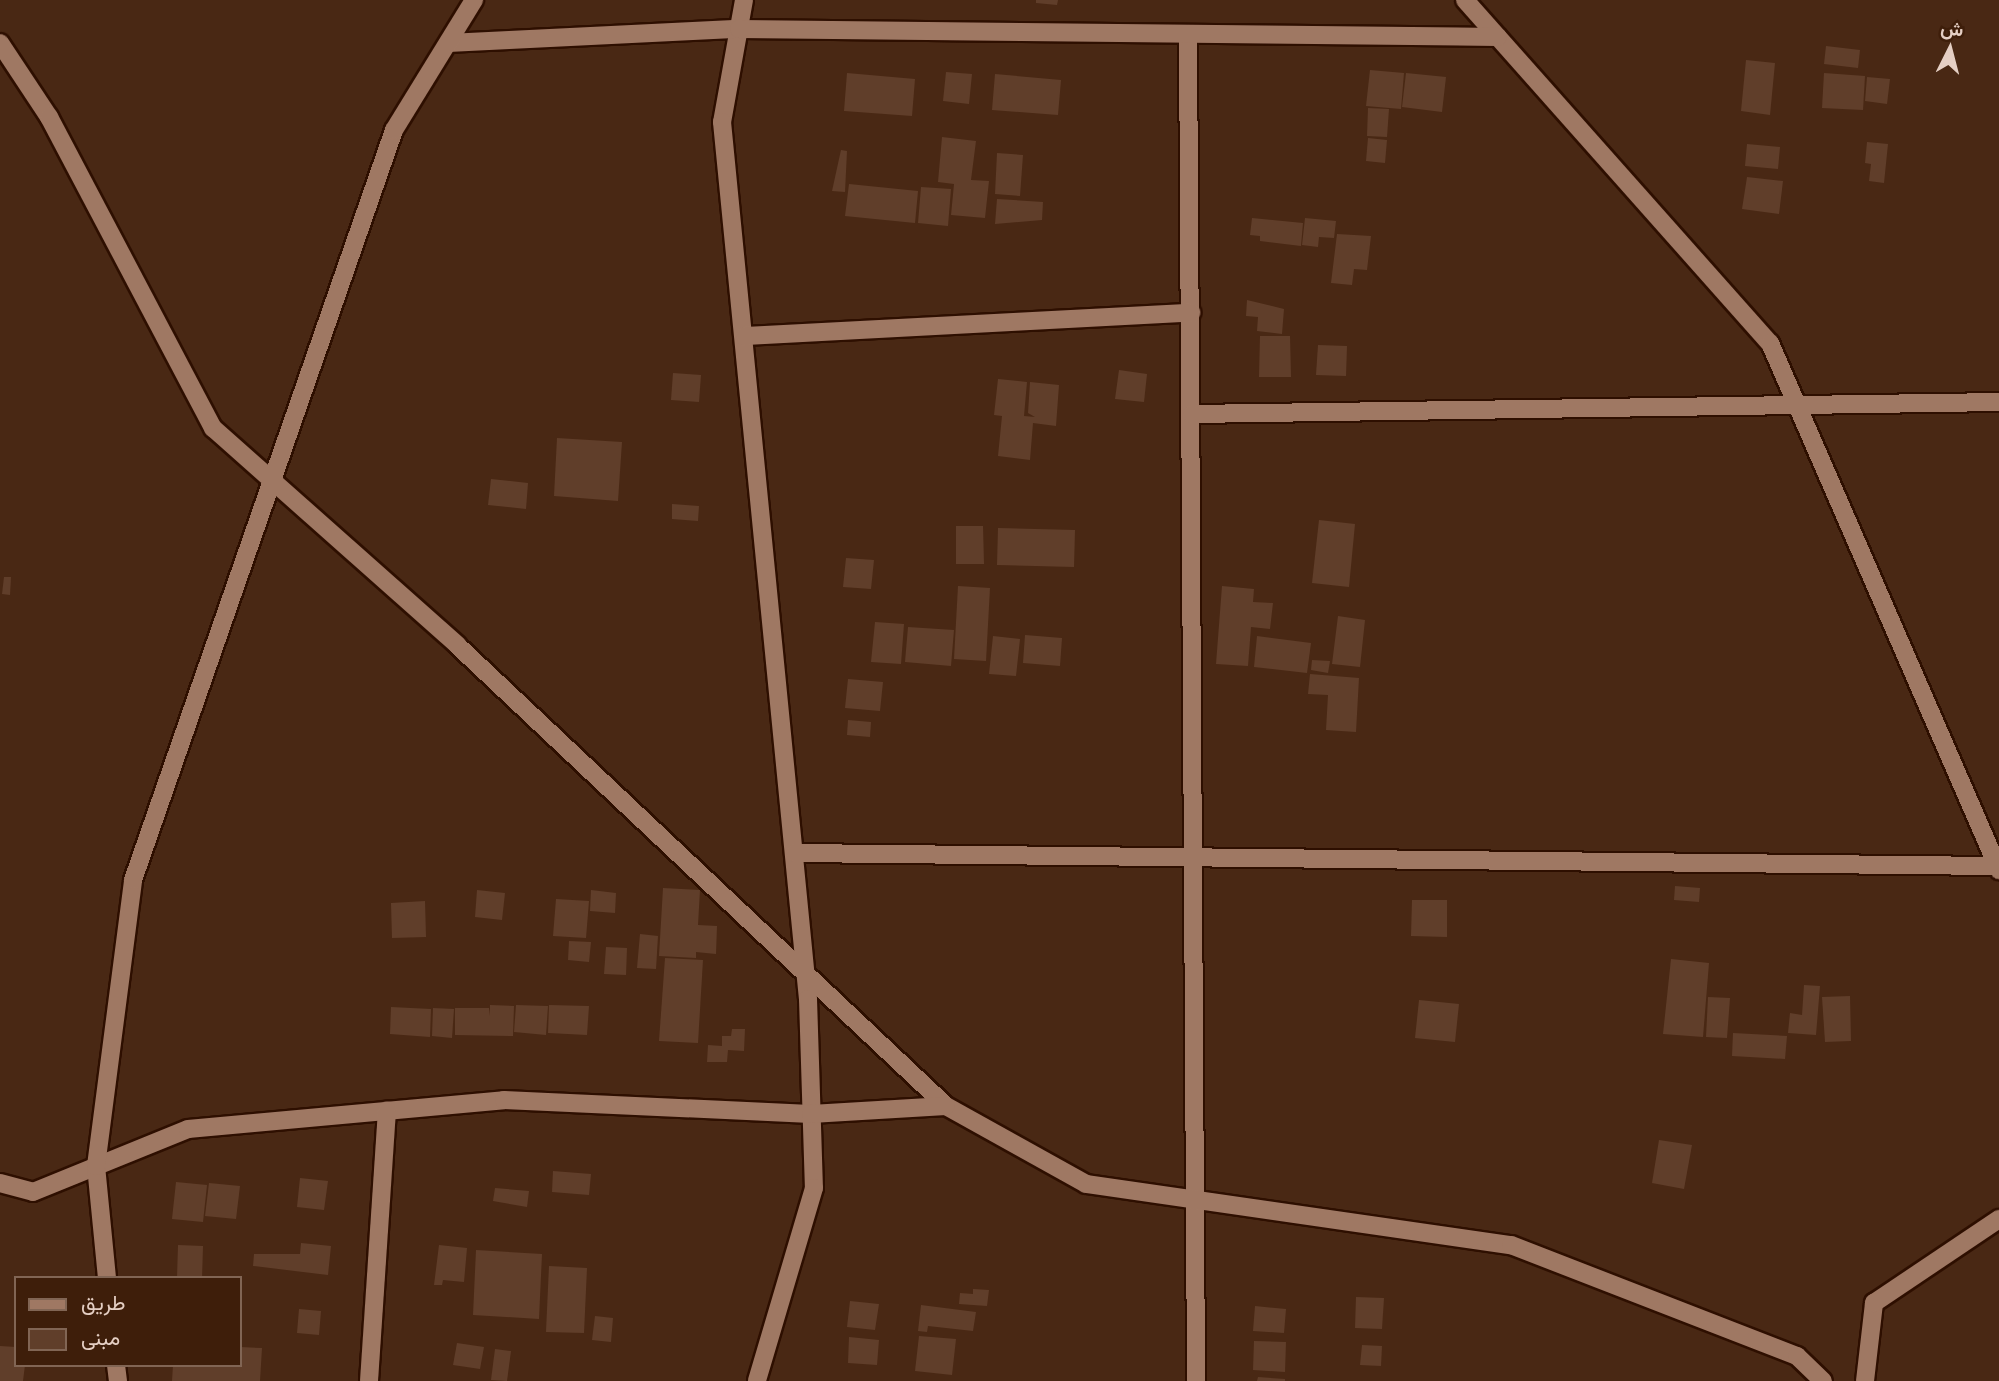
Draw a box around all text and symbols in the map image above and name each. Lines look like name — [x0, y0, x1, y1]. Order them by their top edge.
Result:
north arrow — [1915, 14, 1985, 84]
text: ش — [1940, 15, 1965, 40]
legend — [14, 1276, 242, 1367]
text: طريق — [81, 1289, 126, 1314]
text: مبنى — [81, 1324, 120, 1349]

